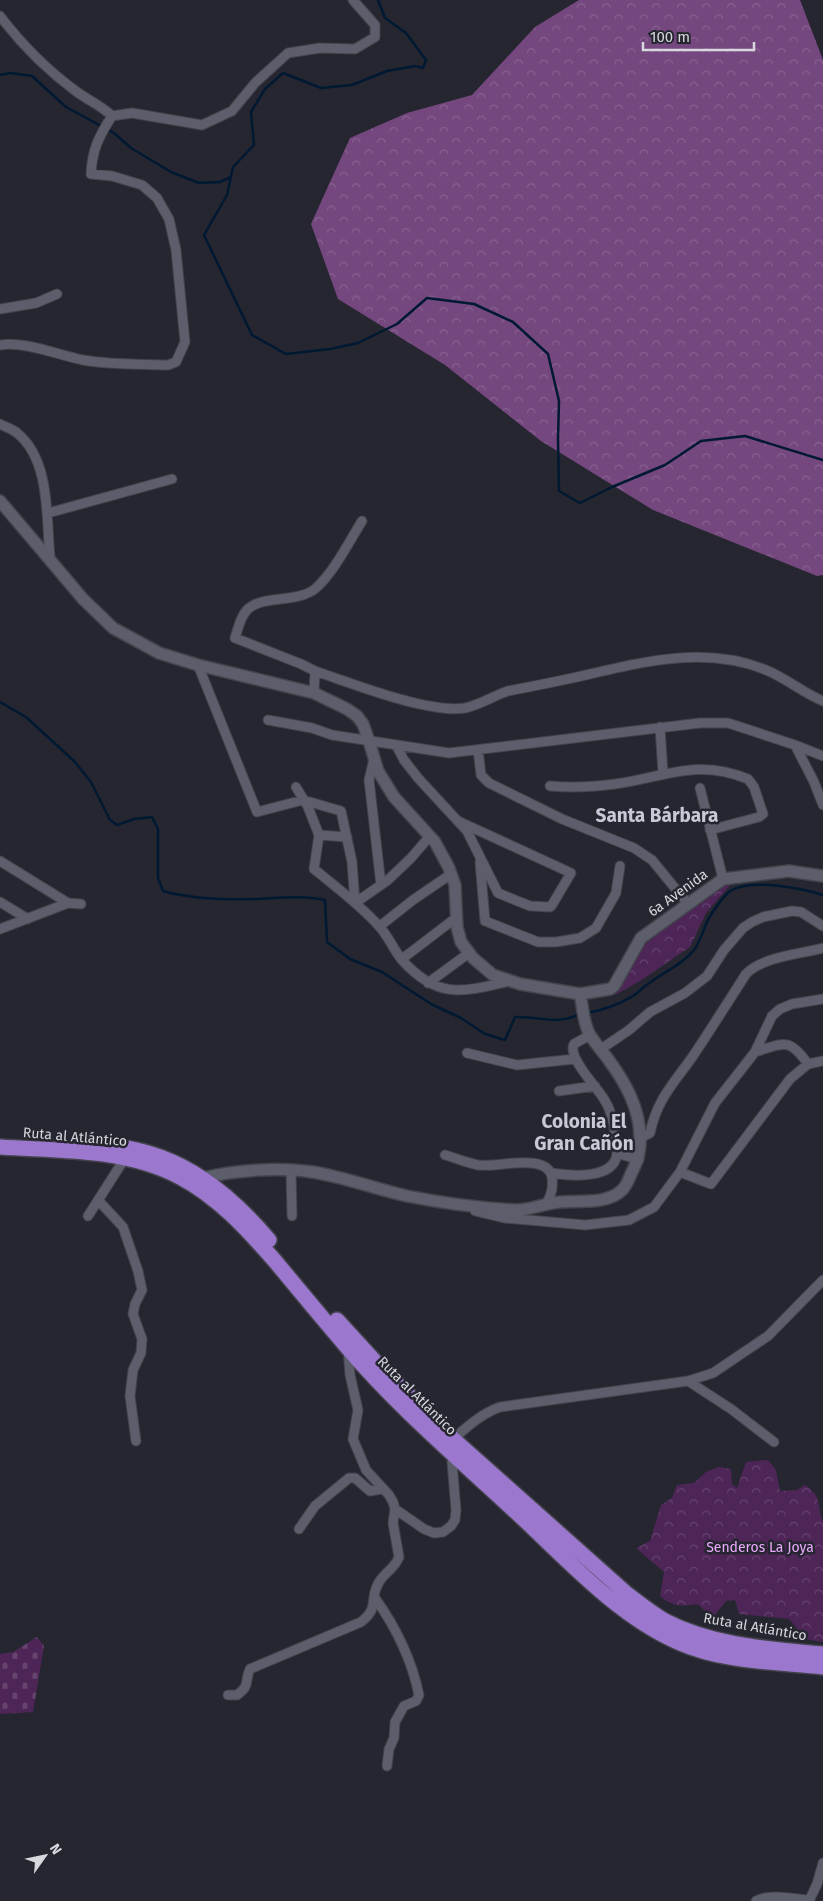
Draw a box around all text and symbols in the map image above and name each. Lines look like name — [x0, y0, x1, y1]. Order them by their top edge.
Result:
scale bar — [643, 20, 754, 52]
text: 100 m — [650, 28, 690, 46]
district label: Santa Bárbara — [596, 804, 718, 827]
street label: 6a Avenida — [645, 866, 711, 920]
district label: Colonia El Gran Cañón — [534, 1110, 634, 1155]
street label: Ruta al Atlántico — [22, 1124, 128, 1150]
street label: Ruta al Atlántico — [374, 1353, 460, 1439]
park label: Senderos La Joya — [706, 1539, 814, 1556]
street label: Ruta al Atlántico — [702, 1610, 808, 1644]
north arrow — [20, 1831, 70, 1881]
text: N — [46, 1841, 65, 1858]

